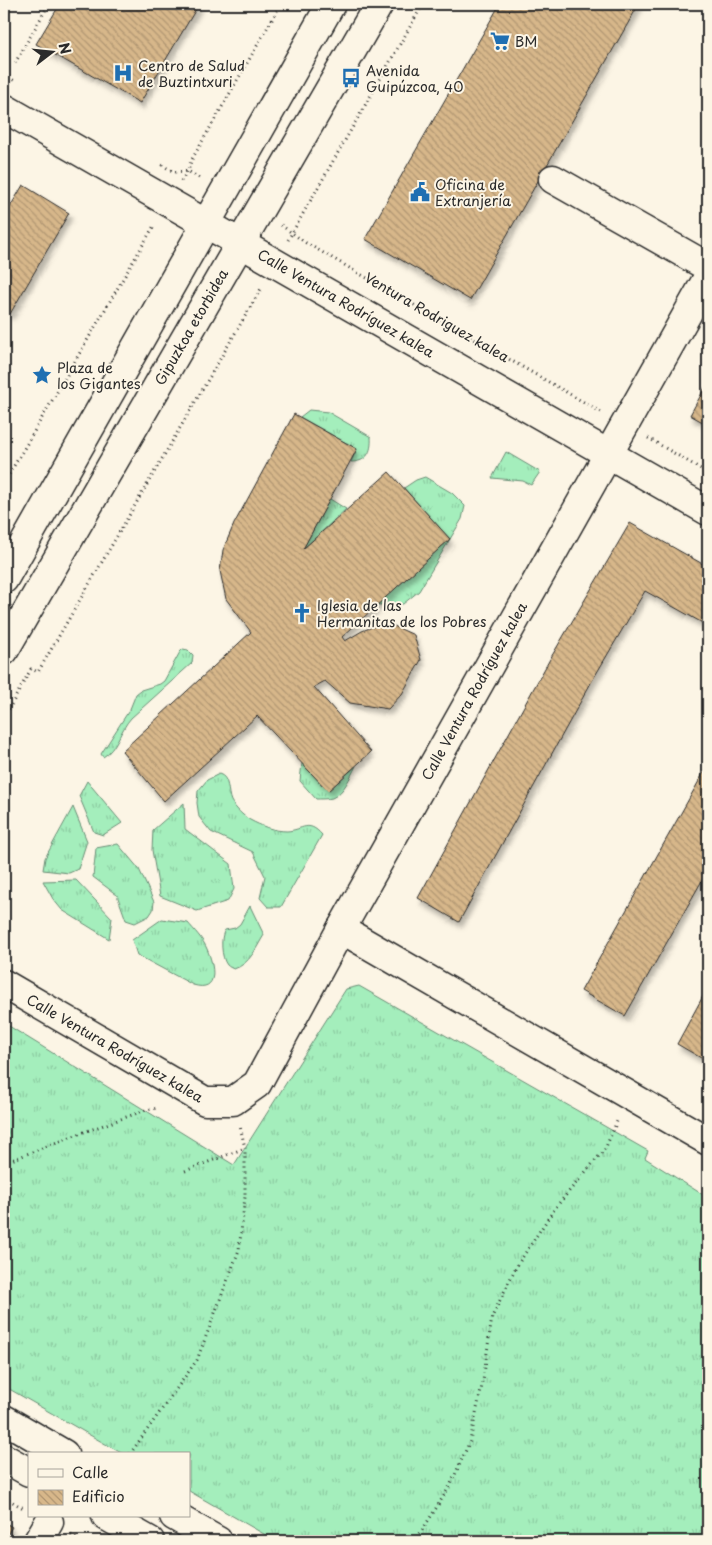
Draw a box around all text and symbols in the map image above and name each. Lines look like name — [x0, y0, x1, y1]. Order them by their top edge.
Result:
north arrow — [28, 28, 78, 78]
supermarket icon: BM — [489, 30, 511, 52]
place label: BM — [515, 31, 537, 52]
text: N — [53, 40, 77, 57]
place label: Centro de Salud de Buztintxuri — [138, 55, 245, 92]
place label: Avenida Guipúzcoa, 40 — [366, 60, 464, 97]
hospital icon: Centro de Salud de Buztintxuri — [112, 62, 134, 84]
bus stop icon: Avenida Guipúzcoa, 40 — [340, 67, 362, 89]
place label: Oficina de Extranjería — [435, 174, 511, 211]
public building icon: Oficina de Extranjería — [409, 181, 431, 203]
street label: Calle Ventura Rodríguez kalea — [254, 244, 439, 363]
street label: Gipuzkoa etorbidea — [149, 265, 233, 389]
street label: Ventura Rodriguez kalea — [361, 267, 514, 367]
place label: Plaza de los Gigantes — [57, 357, 140, 394]
place icon: Plaza de los Gigantes — [31, 364, 53, 386]
place label: Iglesia de las Hermanitas de los Pobres — [317, 595, 486, 632]
street label: Calle Ventura Rodríguez kalea — [416, 597, 532, 784]
church icon: Iglesia de las Hermanitas de los Pobres — [291, 602, 313, 624]
street label: Calle Ventura Rodríguez kalea — [23, 989, 208, 1108]
legend — [28, 1452, 190, 1518]
text: Calle — [72, 1460, 109, 1483]
text: Edificio — [72, 1484, 125, 1507]

